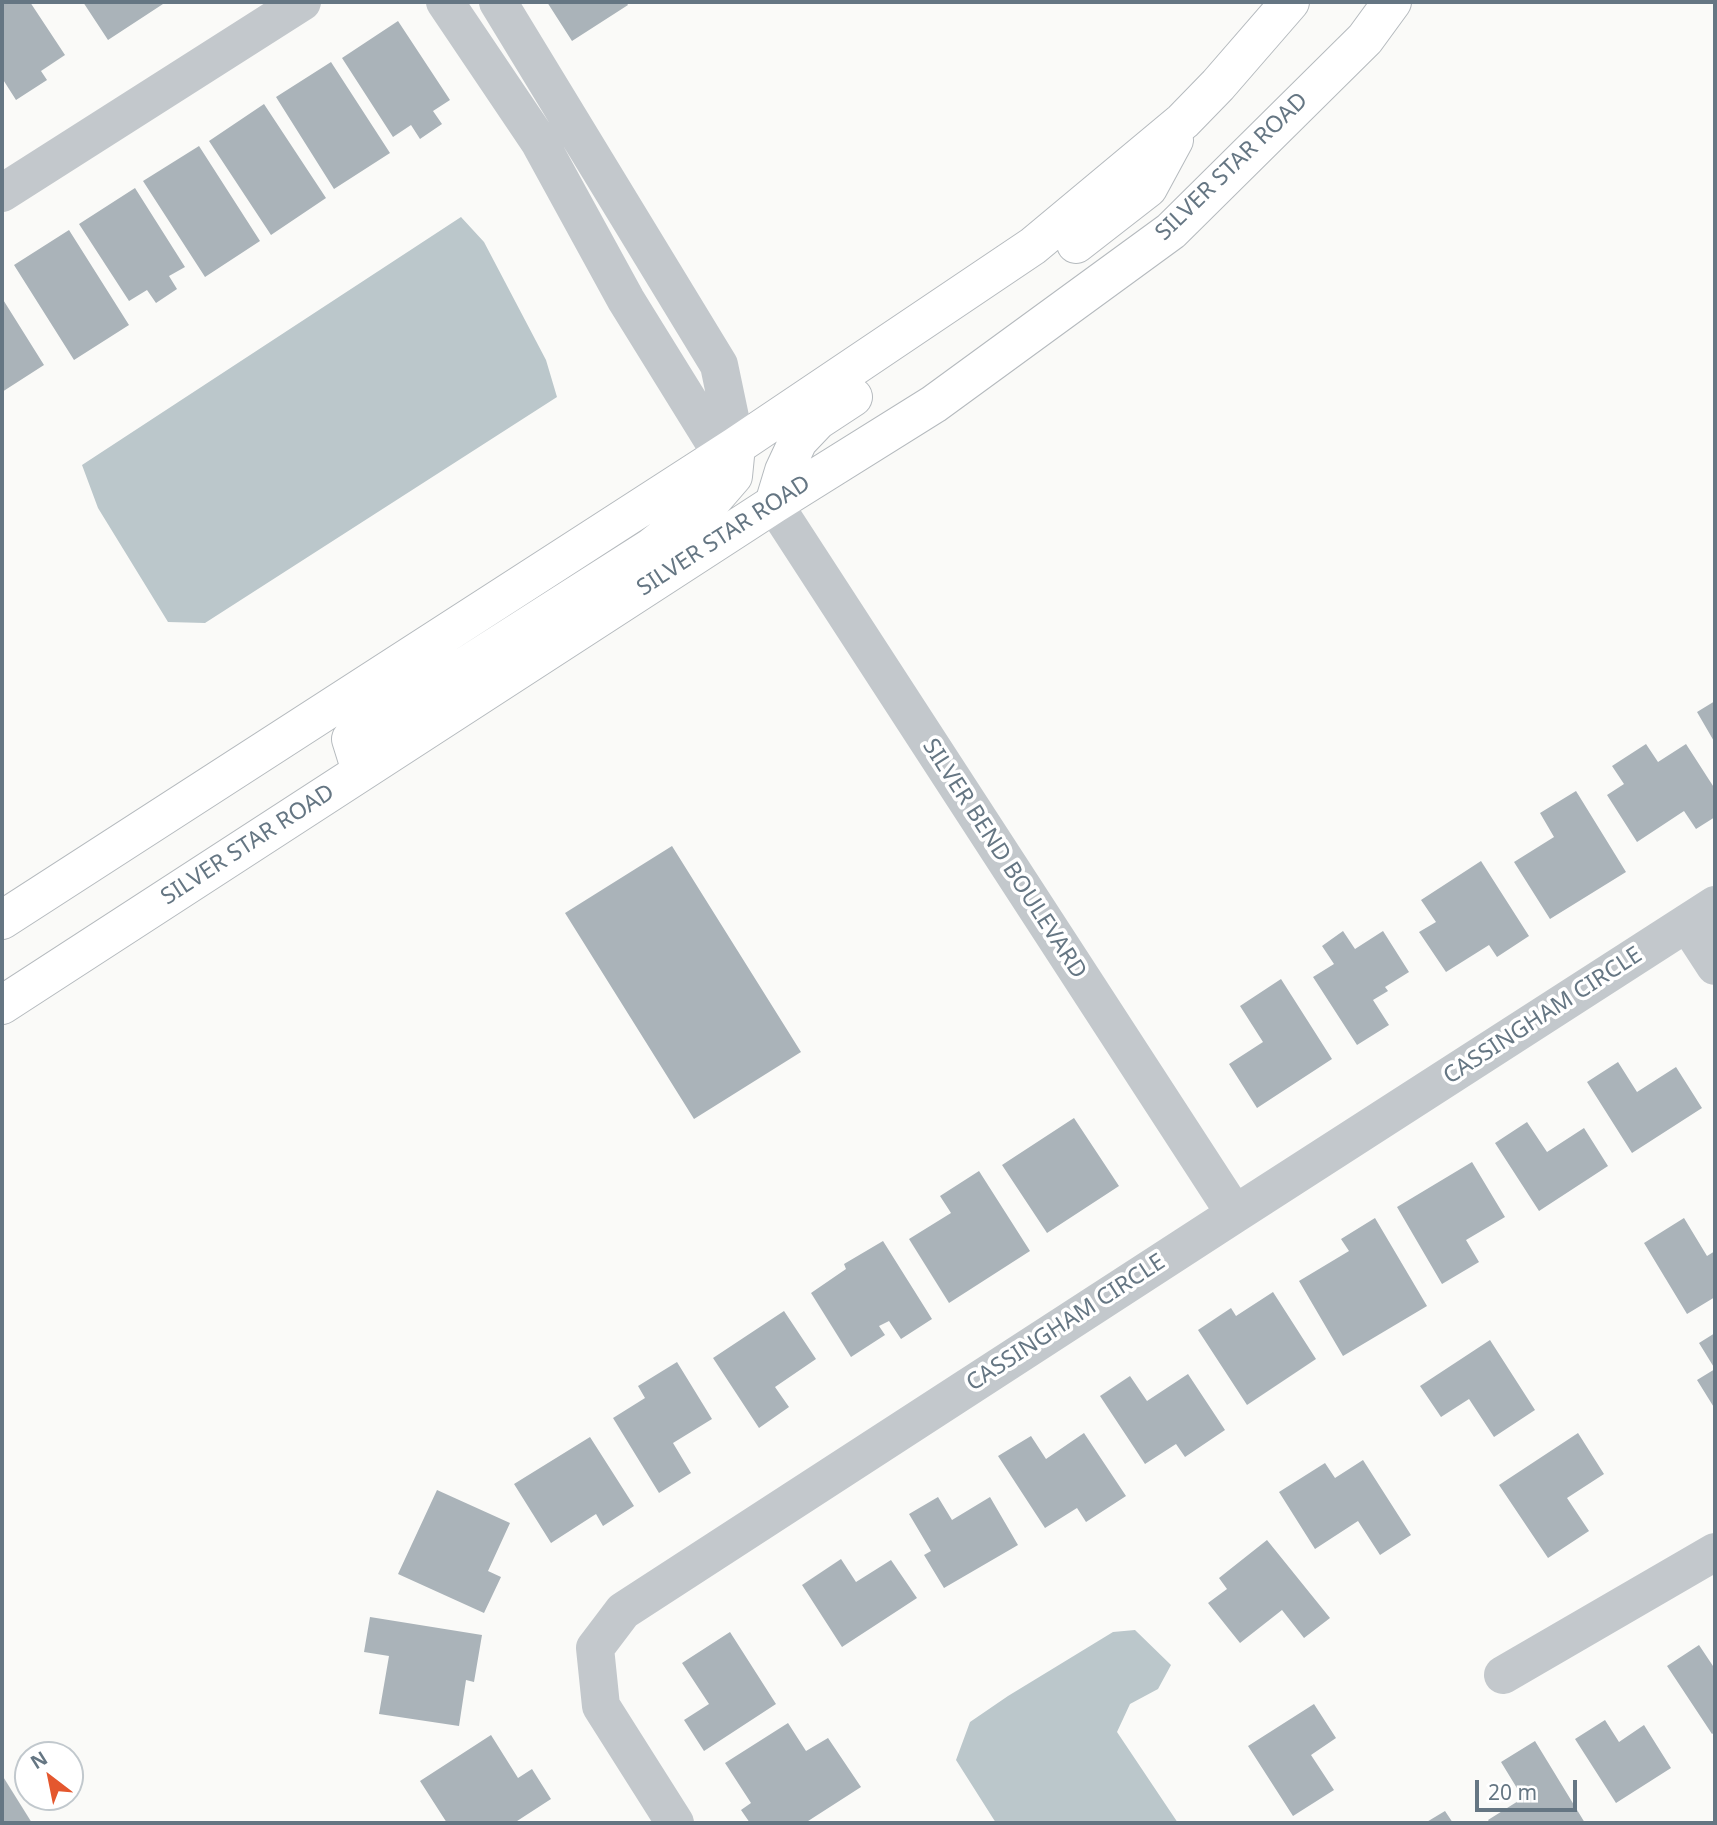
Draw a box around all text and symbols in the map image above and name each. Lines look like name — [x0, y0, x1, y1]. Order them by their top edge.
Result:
street label: SILVER STAR ROAD — [1150, 87, 1314, 247]
street label: SILVER STAR ROAD — [632, 470, 816, 602]
street label: SILVER BEND BOULEVARD — [916, 734, 1092, 984]
street label: SILVER STAR ROAD — [156, 779, 340, 911]
street label: CASSINGHAM CIRCLE — [1439, 941, 1647, 1091]
street label: CASSINGHAM CIRCLE — [962, 1248, 1170, 1398]
north arrow — [14, 1741, 84, 1811]
text: N — [25, 1745, 52, 1775]
scale bar — [1479, 1766, 1580, 1810]
text: 20 m — [1488, 1778, 1537, 1806]

